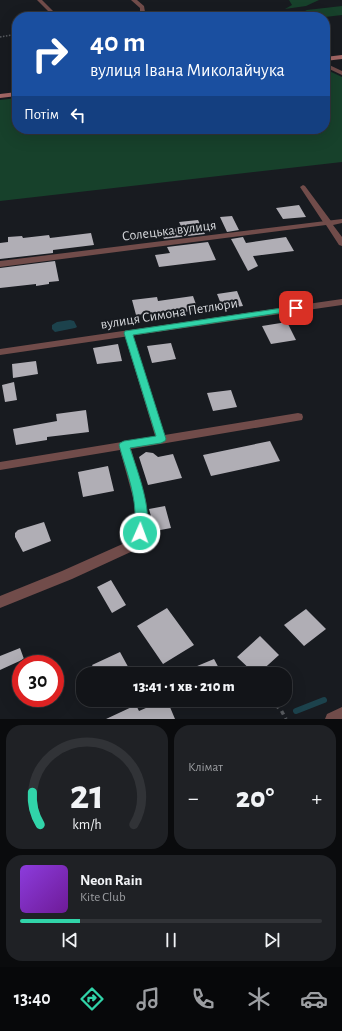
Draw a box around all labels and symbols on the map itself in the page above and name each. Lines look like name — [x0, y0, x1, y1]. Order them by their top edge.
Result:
street label: Солецька вулиця — [121, 218, 217, 244]
pin — [279, 291, 313, 325]
street label: вулиця Симона Петлюри — [100, 296, 239, 332]
position arrow — [119, 512, 161, 554]
speed limit sign: 30 — [12, 655, 64, 707]

